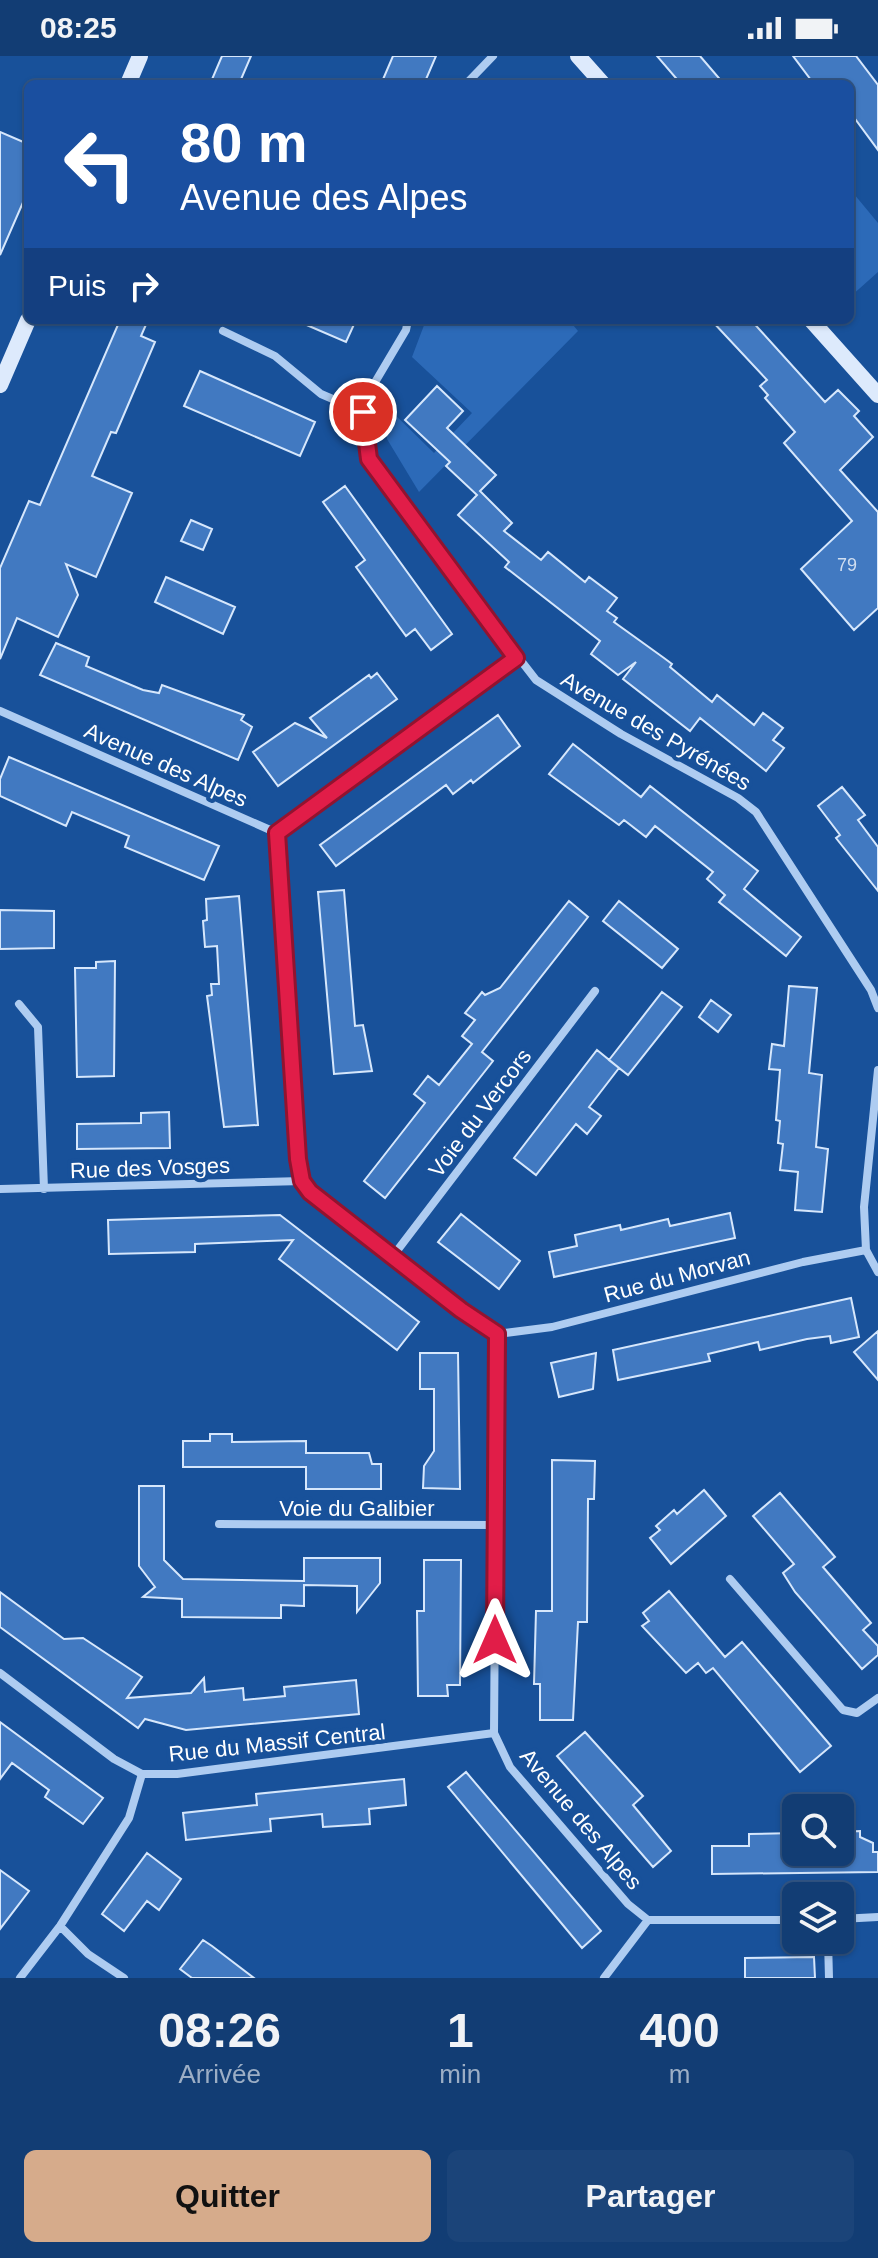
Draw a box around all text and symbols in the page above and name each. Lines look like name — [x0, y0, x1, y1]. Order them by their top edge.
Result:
text: 08:25 — [40, 11, 117, 44]
text: 80 m — [180, 111, 308, 174]
icon: left — [48, 112, 152, 216]
text: Avenue des Alpes — [180, 177, 468, 218]
icon: right — [122, 264, 166, 308]
text: Puis — [48, 269, 106, 302]
pin — [329, 378, 397, 446]
icon: arrive — [341, 390, 385, 434]
house number: 79 — [837, 555, 857, 575]
street label: Avenue des Pyrénées — [557, 666, 755, 796]
street label: Avenue des Alpes — [81, 718, 251, 812]
street label: Voie du Vercors — [424, 1044, 536, 1182]
street label: Rue des Vosges — [69, 1153, 231, 1183]
street label: Rue du Morvan — [601, 1244, 753, 1308]
street label: Voie du Galibier — [279, 1496, 435, 1521]
position arrow — [453, 1598, 537, 1682]
street label: Rue du Massif Central — [167, 1719, 387, 1767]
street label: Avenue des Alpes — [515, 1744, 647, 1894]
map controls — [782, 1794, 854, 1954]
button: search — [782, 1794, 854, 1866]
button: layers — [782, 1882, 854, 1954]
text: 08:26 — [158, 2004, 281, 2057]
text: 1 — [447, 2004, 474, 2057]
text: 400 — [640, 2004, 720, 2057]
text: Arrivée — [179, 2059, 261, 2089]
text: min — [439, 2059, 481, 2089]
text: m — [669, 2059, 690, 2089]
button: Quitter — [24, 2150, 431, 2242]
button: Partager — [447, 2150, 854, 2242]

